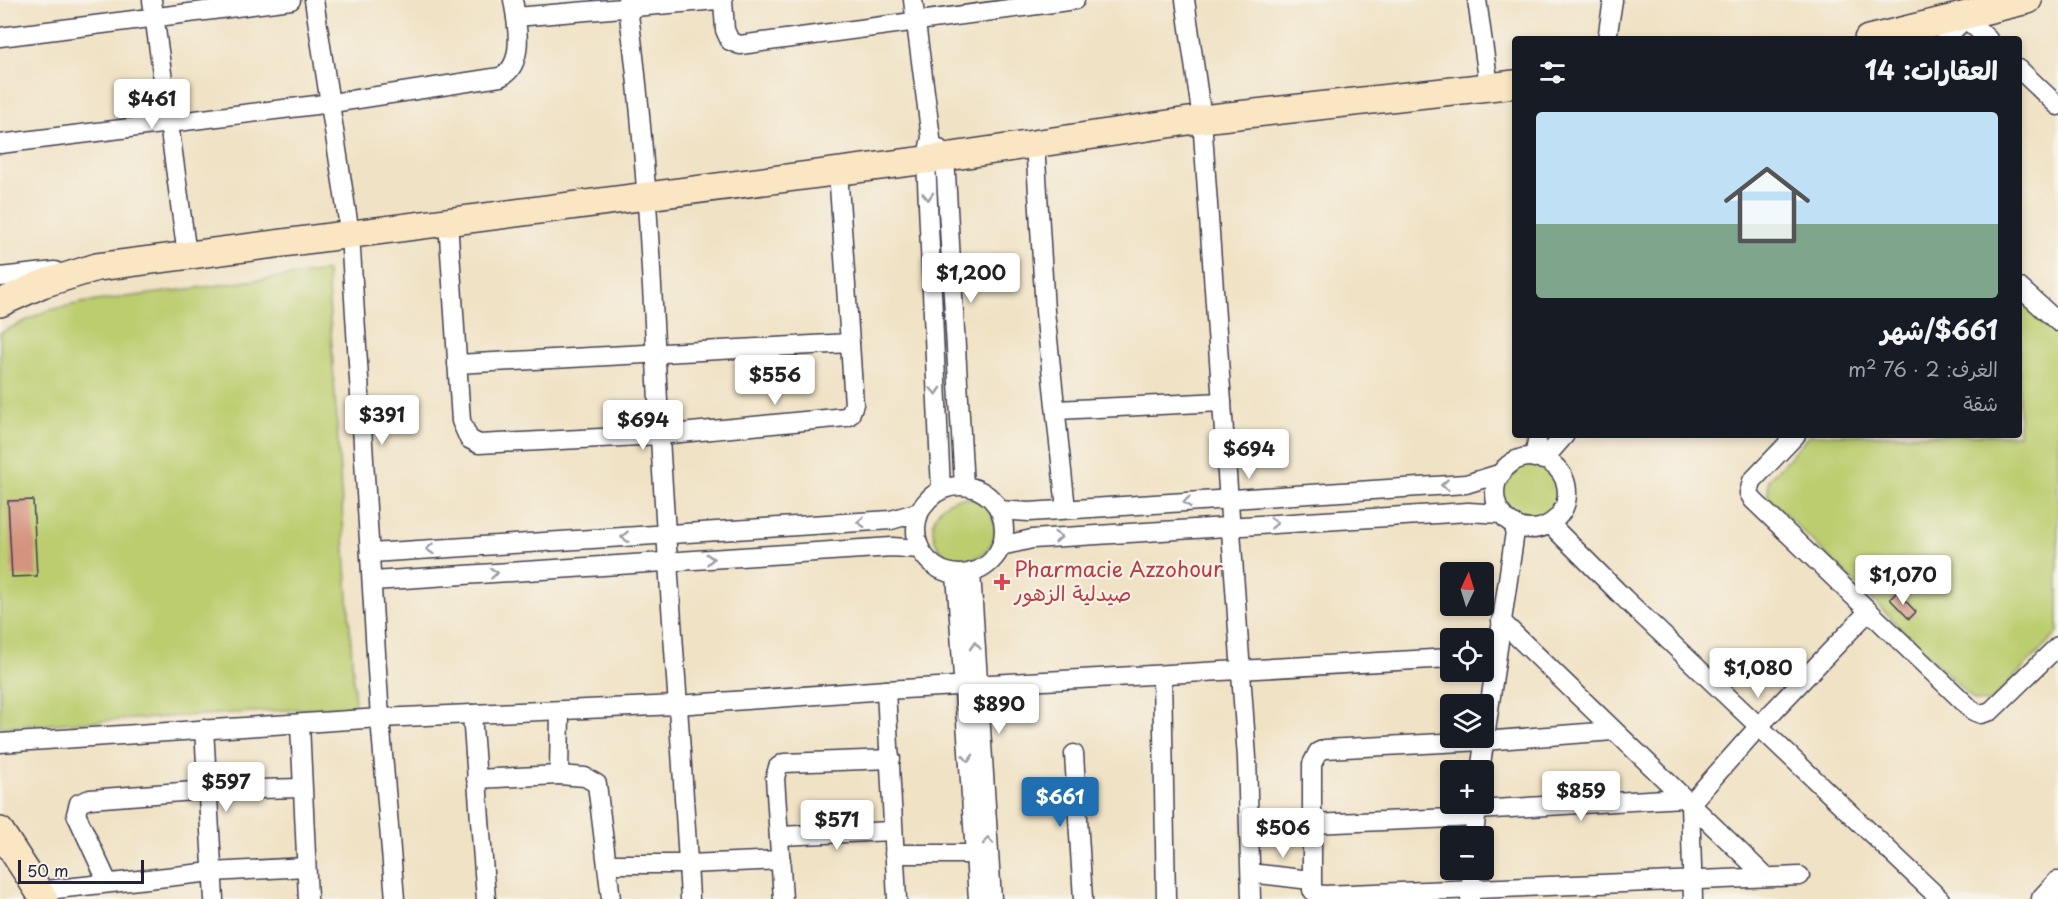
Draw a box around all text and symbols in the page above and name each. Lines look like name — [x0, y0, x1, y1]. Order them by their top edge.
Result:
text: العقارات: 14 — [1865, 50, 1998, 89]
icon: filters — [1536, 56, 1569, 89]
pin: $461 — [116, 79, 188, 130]
text: $461 — [128, 83, 176, 113]
icon: home — [1713, 151, 1821, 259]
one-way arrow — [921, 191, 934, 200]
pin: $1,200 — [922, 253, 1020, 304]
text: $1,200 — [936, 257, 1006, 287]
text: $661/شهر — [1881, 310, 1998, 349]
text: الغرف: 2 · 76 m² — [1848, 354, 1998, 384]
pin: $556 — [739, 355, 811, 406]
text: $556 — [749, 359, 801, 389]
one-way arrow — [930, 386, 943, 395]
text: شقة — [1963, 388, 1998, 418]
pin: $391 — [346, 395, 418, 446]
text: $391 — [359, 399, 405, 429]
pin: $694 — [607, 400, 679, 451]
text: $694 — [617, 404, 669, 434]
pin: $694 — [1213, 429, 1285, 480]
text: $694 — [1223, 433, 1275, 463]
one-way arrow — [1440, 479, 1449, 492]
one-way arrow — [1183, 495, 1192, 508]
one-way arrow — [857, 515, 866, 528]
one-way arrow — [1269, 516, 1278, 529]
one-way arrow — [620, 531, 629, 544]
one-way arrow — [1054, 531, 1063, 544]
one-way arrow — [426, 543, 435, 556]
place label: Pharmacie Azzohour صيدلية الزهور — [1013, 552, 1223, 608]
one-way arrow — [705, 553, 714, 566]
pin: $1,070 — [1854, 555, 1952, 606]
text: $1,070 — [1869, 559, 1937, 589]
north arrow — [1440, 562, 1494, 616]
map controls — [1440, 562, 1494, 880]
one-way arrow — [490, 567, 499, 580]
marker: Pharmacie Azzohour صيدلية الزهور — [995, 575, 1009, 589]
button: locate — [1440, 628, 1494, 682]
one-way arrow — [969, 642, 982, 651]
pin: $1,080 — [1709, 648, 1807, 699]
text: $1,080 — [1724, 652, 1792, 682]
pin: $890 — [963, 684, 1035, 735]
text: $890 — [973, 688, 1025, 718]
button: layers — [1440, 694, 1494, 748]
one-way arrow — [961, 753, 974, 762]
button: + — [1440, 760, 1494, 814]
pin: $597 — [190, 762, 262, 813]
text: $597 — [202, 766, 250, 796]
pin: $859 — [1545, 771, 1617, 822]
text: $859 — [1556, 775, 1606, 805]
pin: $661 — [1024, 777, 1096, 828]
text: $661 — [1036, 781, 1084, 811]
pin: $571 — [801, 800, 873, 851]
text: $571 — [815, 804, 859, 834]
pin: $506 — [1247, 808, 1319, 859]
text: $506 — [1256, 812, 1310, 842]
button: − — [1440, 826, 1494, 880]
one-way arrow — [982, 836, 995, 845]
scale bar — [18, 857, 144, 884]
text: 50 m — [27, 858, 68, 882]

